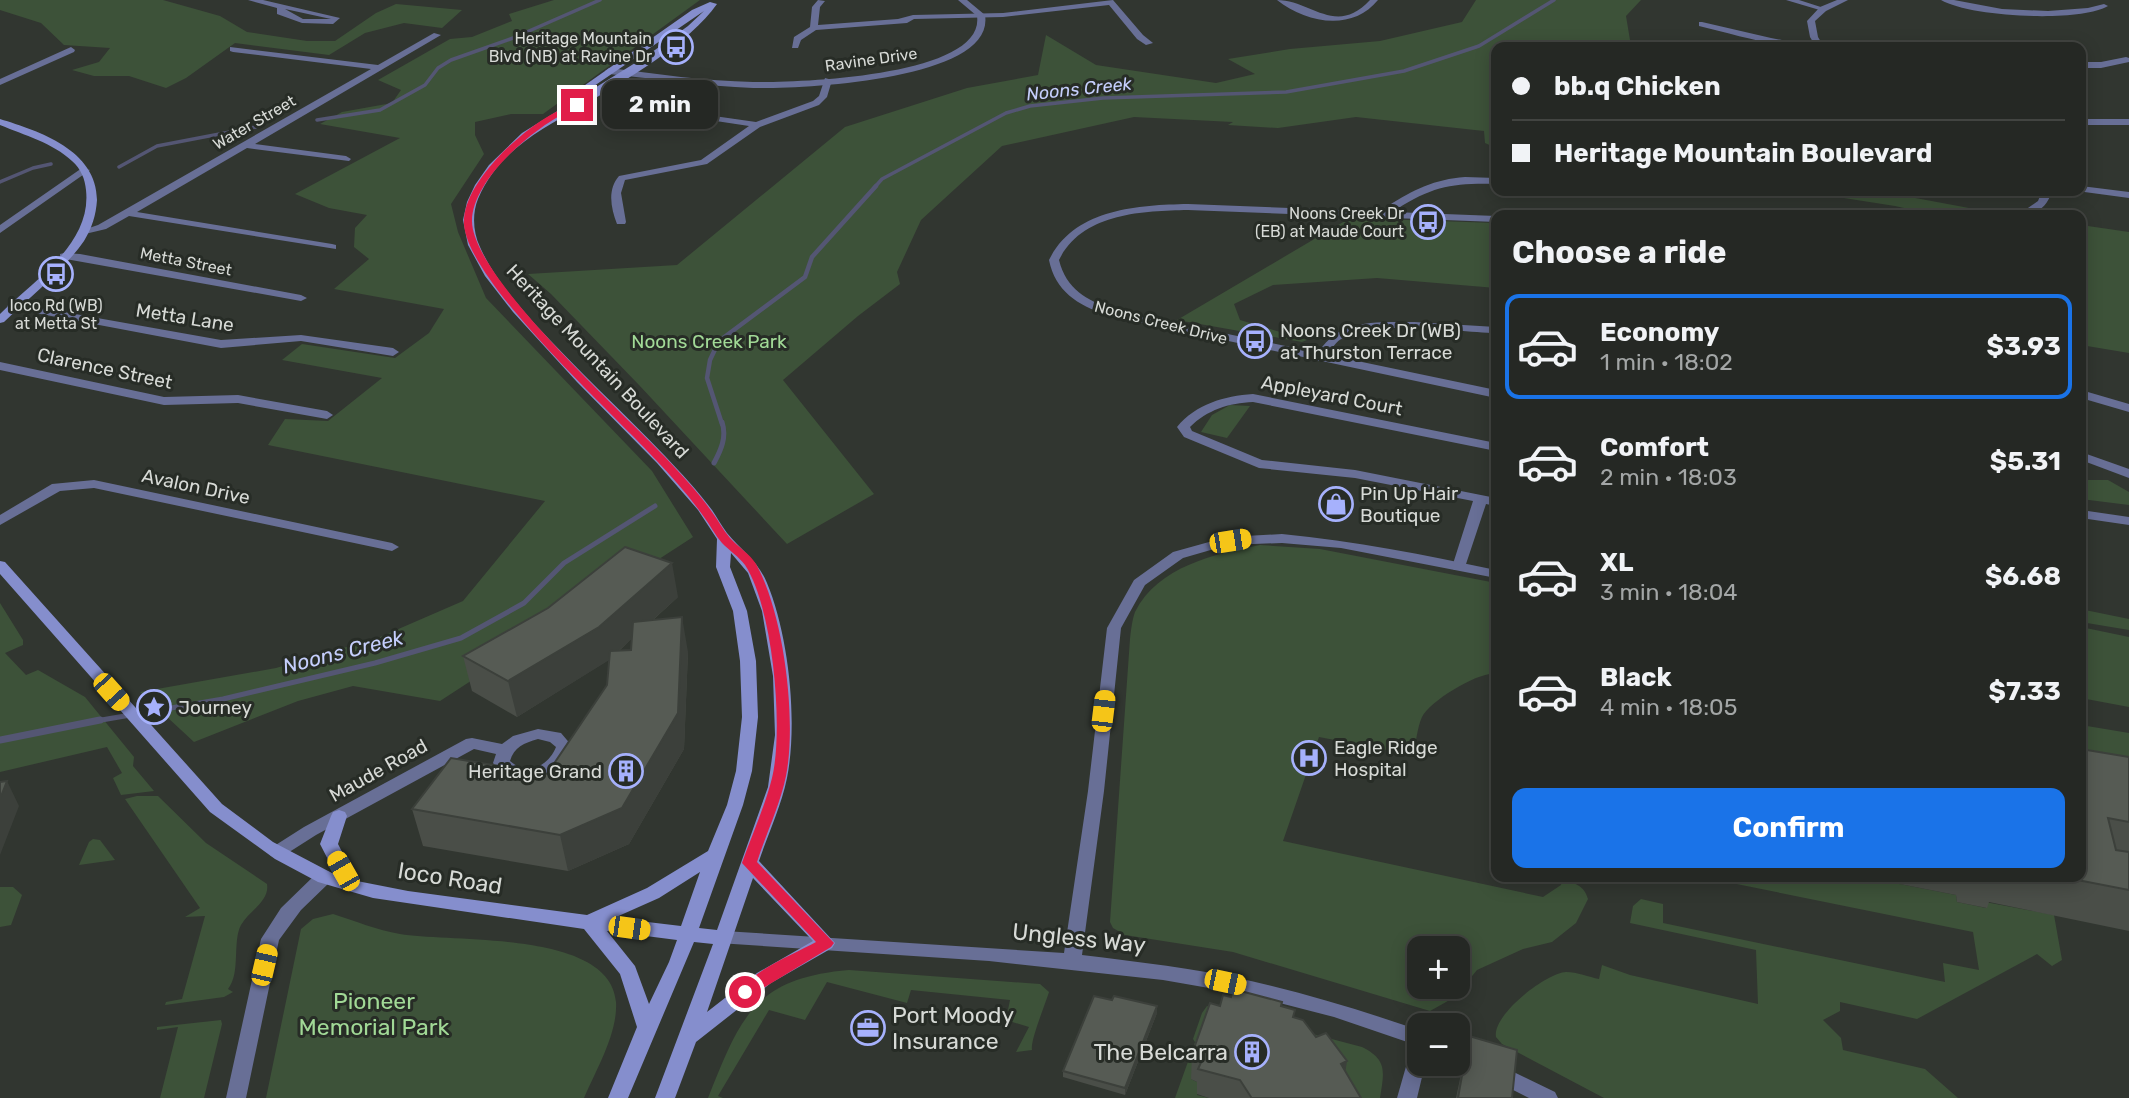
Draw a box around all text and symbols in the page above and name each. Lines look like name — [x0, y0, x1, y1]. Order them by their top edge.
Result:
bus stop icon: Heritage Mountain Blvd (NB) at Ravine Dr — [657, 28, 695, 66]
place label: Heritage Mountain Blvd (NB) at Ravine Dr — [489, 29, 652, 66]
street label: Ravine Drive — [824, 44, 918, 75]
text: bb.q Chicken — [1554, 71, 1721, 102]
water label: Noons Creek — [1025, 72, 1133, 105]
callout: 2 min — [602, 80, 717, 130]
route end — [561, 89, 593, 121]
text: 2 min — [629, 90, 691, 118]
street label: Water Street — [210, 91, 299, 154]
text: Heritage Mountain Boulevard — [1554, 138, 1932, 169]
bus stop icon: Noons Creek Dr (EB) at Maude Court — [1409, 203, 1447, 241]
place label: Noons Creek Dr (EB) at Maude Court — [1255, 204, 1404, 241]
text: Choose a ride — [1512, 233, 1726, 271]
street label: Metta Street — [138, 243, 233, 280]
bus stop icon: Ioco Rd (WB) at Metta St — [37, 255, 75, 293]
street label: Heritage Mountain Boulevard — [502, 260, 694, 463]
place label: Ioco Rd (WB) at Metta St — [9, 296, 103, 333]
street label: Noons Creek Drive — [1092, 297, 1229, 348]
street label: Metta Lane — [134, 298, 236, 337]
icon: car — [1516, 315, 1579, 378]
text: Economy — [1600, 317, 1719, 348]
place label: Noons Creek Dr (WB) at Thurston Terrace — [1280, 319, 1461, 364]
bus stop icon: Noons Creek Dr (WB) at Thurston Terrace — [1236, 322, 1274, 360]
park label: Noons Creek Park — [631, 330, 787, 353]
text: $3.93 — [1987, 331, 2061, 362]
street label: Clarence Street — [35, 343, 175, 394]
text: 1 min · 18:02 — [1600, 348, 1733, 376]
street label: Appleyard Court — [1259, 371, 1405, 421]
icon: car — [1516, 430, 1579, 493]
text: Comfort — [1600, 432, 1709, 463]
text: $5.31 — [1990, 446, 2061, 477]
text: 2 min · 18:03 — [1600, 463, 1737, 491]
street label: Avalon Drive — [140, 464, 252, 509]
place label: Pin Up Hair Boutique — [1360, 482, 1459, 527]
shop icon: Pin Up Hair Boutique — [1317, 485, 1355, 523]
car — [1208, 527, 1253, 555]
icon: car — [1516, 545, 1579, 608]
text: XL — [1600, 547, 1633, 578]
text: $6.68 — [1985, 561, 2061, 592]
text: 3 min · 18:04 — [1600, 578, 1738, 606]
water label: Noons Creek — [280, 624, 407, 679]
icon: car — [1516, 660, 1579, 723]
text: Black — [1600, 662, 1672, 693]
car — [90, 669, 133, 715]
text: $7.33 — [1989, 676, 2061, 707]
place icon: Journey — [135, 688, 173, 726]
car — [1091, 689, 1116, 733]
text: 4 min · 18:05 — [1600, 693, 1737, 721]
place label: Journey — [178, 696, 252, 719]
street label: Maude Road — [325, 734, 431, 807]
place label: Eagle Ridge Hospital — [1334, 736, 1438, 781]
hospital icon: Eagle Ridge Hospital — [1290, 739, 1328, 777]
building icon: Heritage Grand — [607, 752, 645, 790]
place label: Heritage Grand — [468, 760, 602, 783]
button: Confirm — [1512, 788, 2065, 868]
car — [324, 848, 363, 894]
street label: Ioco Road — [396, 856, 504, 900]
car — [607, 915, 652, 941]
street label: Ungless Way — [1011, 917, 1147, 959]
map controls — [1407, 936, 1470, 1076]
button: + — [1407, 936, 1470, 999]
car — [250, 942, 279, 988]
car — [1203, 967, 1248, 997]
route start — [729, 976, 761, 1008]
park label: Pioneer Memorial Park — [299, 987, 450, 1041]
place label: Port Moody Insurance — [892, 1001, 1015, 1055]
office icon: Port Moody Insurance — [849, 1009, 887, 1047]
button: − — [1407, 1013, 1470, 1076]
building icon: The Belcarra — [1233, 1033, 1271, 1071]
place label: The Belcarra — [1093, 1038, 1228, 1066]

